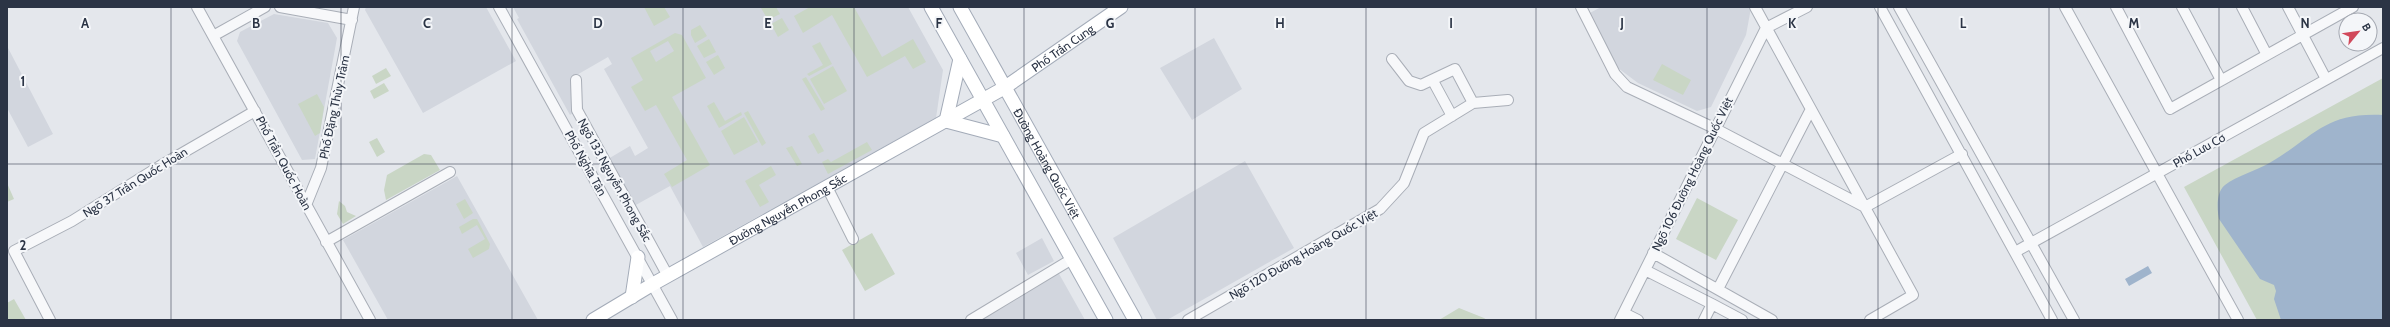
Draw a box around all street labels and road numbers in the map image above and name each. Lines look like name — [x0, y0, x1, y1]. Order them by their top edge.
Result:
street label: Phố Trần Cung — [1028, 20, 1098, 75]
street label: Phố Đặng Thùy Trâm — [316, 54, 352, 160]
street label: Ngõ 106 Đường Hoàng Quốc Việt — [1648, 95, 1736, 253]
street label: Đường Hoàng Quốc Việt — [1011, 105, 1084, 221]
street label: Phố Trần Quốc Hoàn — [253, 113, 315, 213]
street label: Ngõ 133 Nguyễn Phong Sắc — [575, 116, 655, 245]
street label: Phố Nghĩa Tân — [562, 128, 610, 199]
street label: Phố Lưu Cơ — [2170, 129, 2228, 171]
street label: Ngõ 37 Trần Quốc Hoàn — [80, 144, 190, 220]
street label: Đường Nguyễn Phong Sắc — [726, 170, 850, 248]
street label: Ngõ 120 Đường Hoàng Quốc Việt — [1226, 205, 1380, 303]

